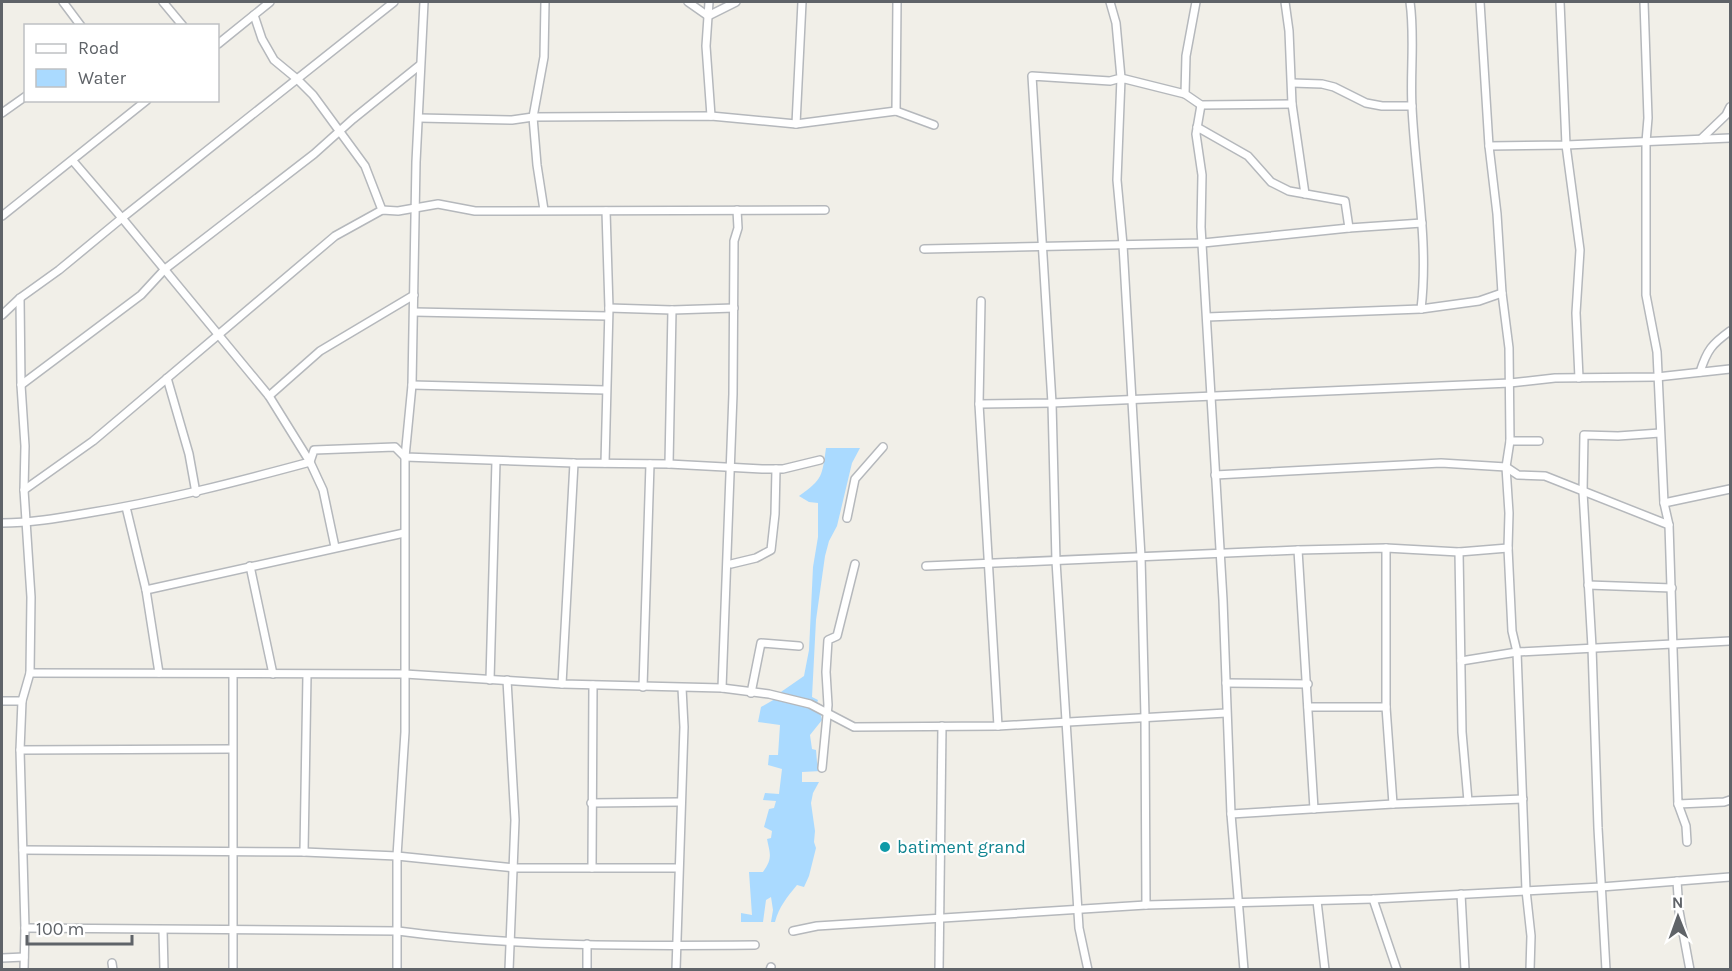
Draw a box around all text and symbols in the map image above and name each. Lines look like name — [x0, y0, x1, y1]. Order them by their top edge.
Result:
legend — [24, 24, 219, 102]
text: Road — [78, 37, 119, 59]
text: Water — [78, 67, 126, 89]
place label: batiment grand — [897, 836, 1026, 858]
marker: batiment grand — [878, 840, 892, 854]
north arrow — [1648, 887, 1708, 947]
text: N — [1672, 893, 1684, 912]
scale bar — [27, 908, 132, 946]
text: 100 m — [36, 918, 84, 940]

